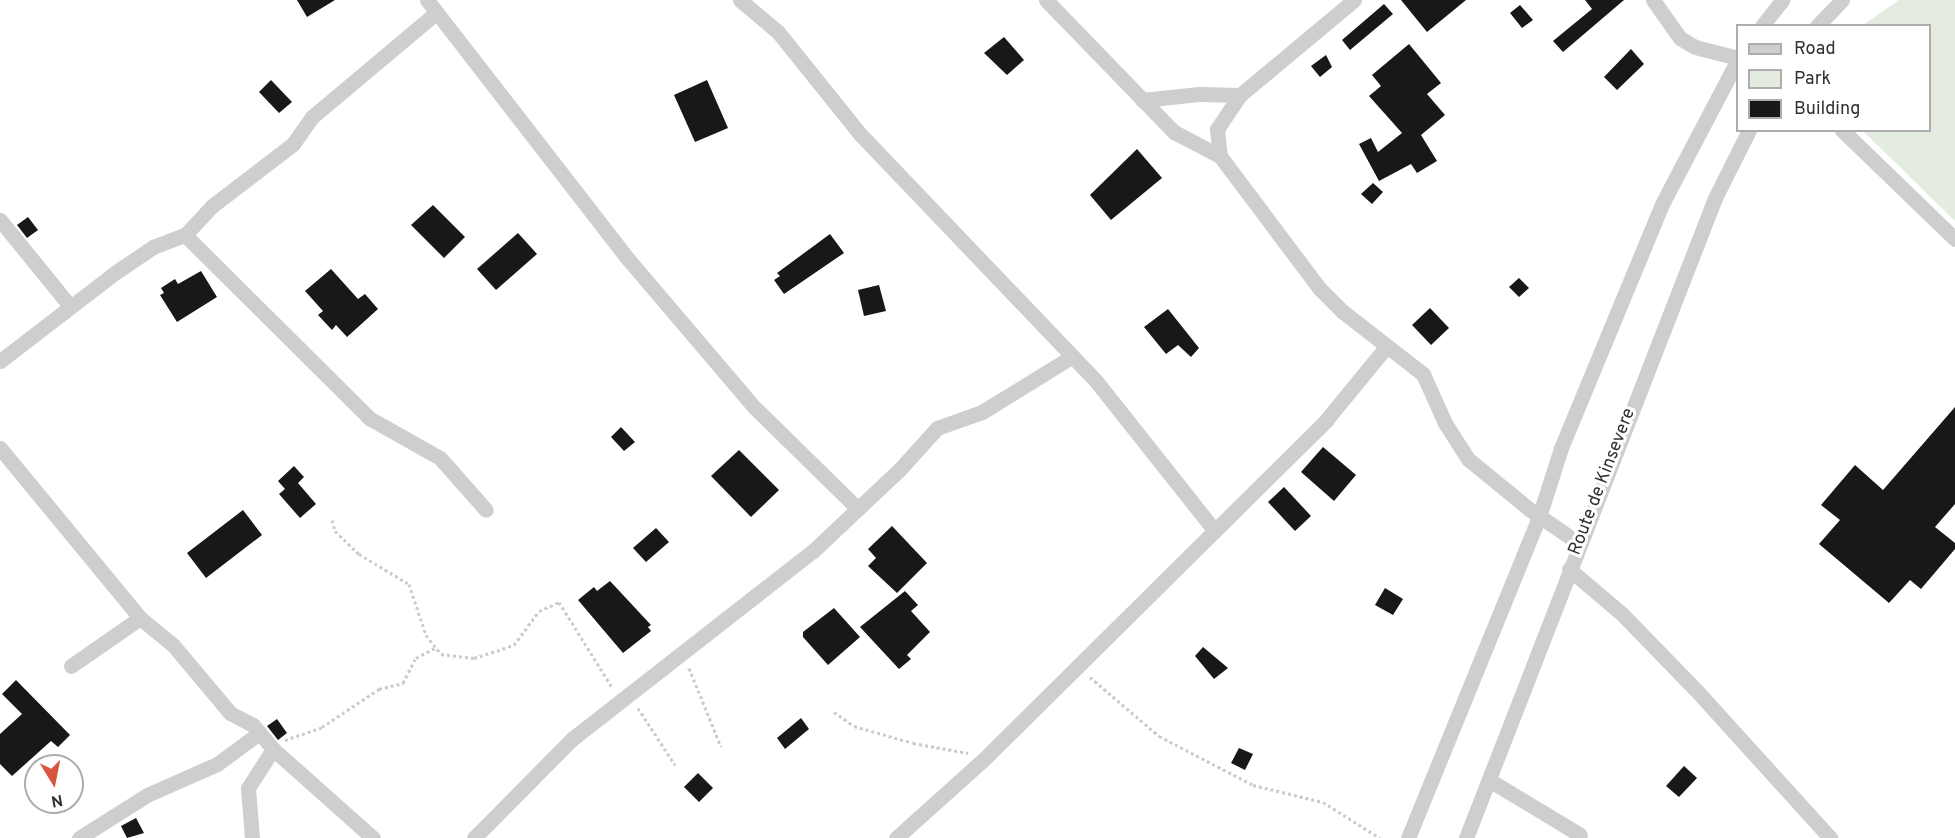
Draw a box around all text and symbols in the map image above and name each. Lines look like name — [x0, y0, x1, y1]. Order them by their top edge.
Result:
legend — [1736, 24, 1931, 132]
text: Road — [1794, 38, 1836, 61]
text: Park — [1794, 68, 1831, 91]
text: Building — [1794, 98, 1860, 121]
street label: Route de Kinsevere — [1565, 405, 1641, 559]
north arrow — [24, 754, 84, 814]
text: N — [49, 789, 64, 811]

